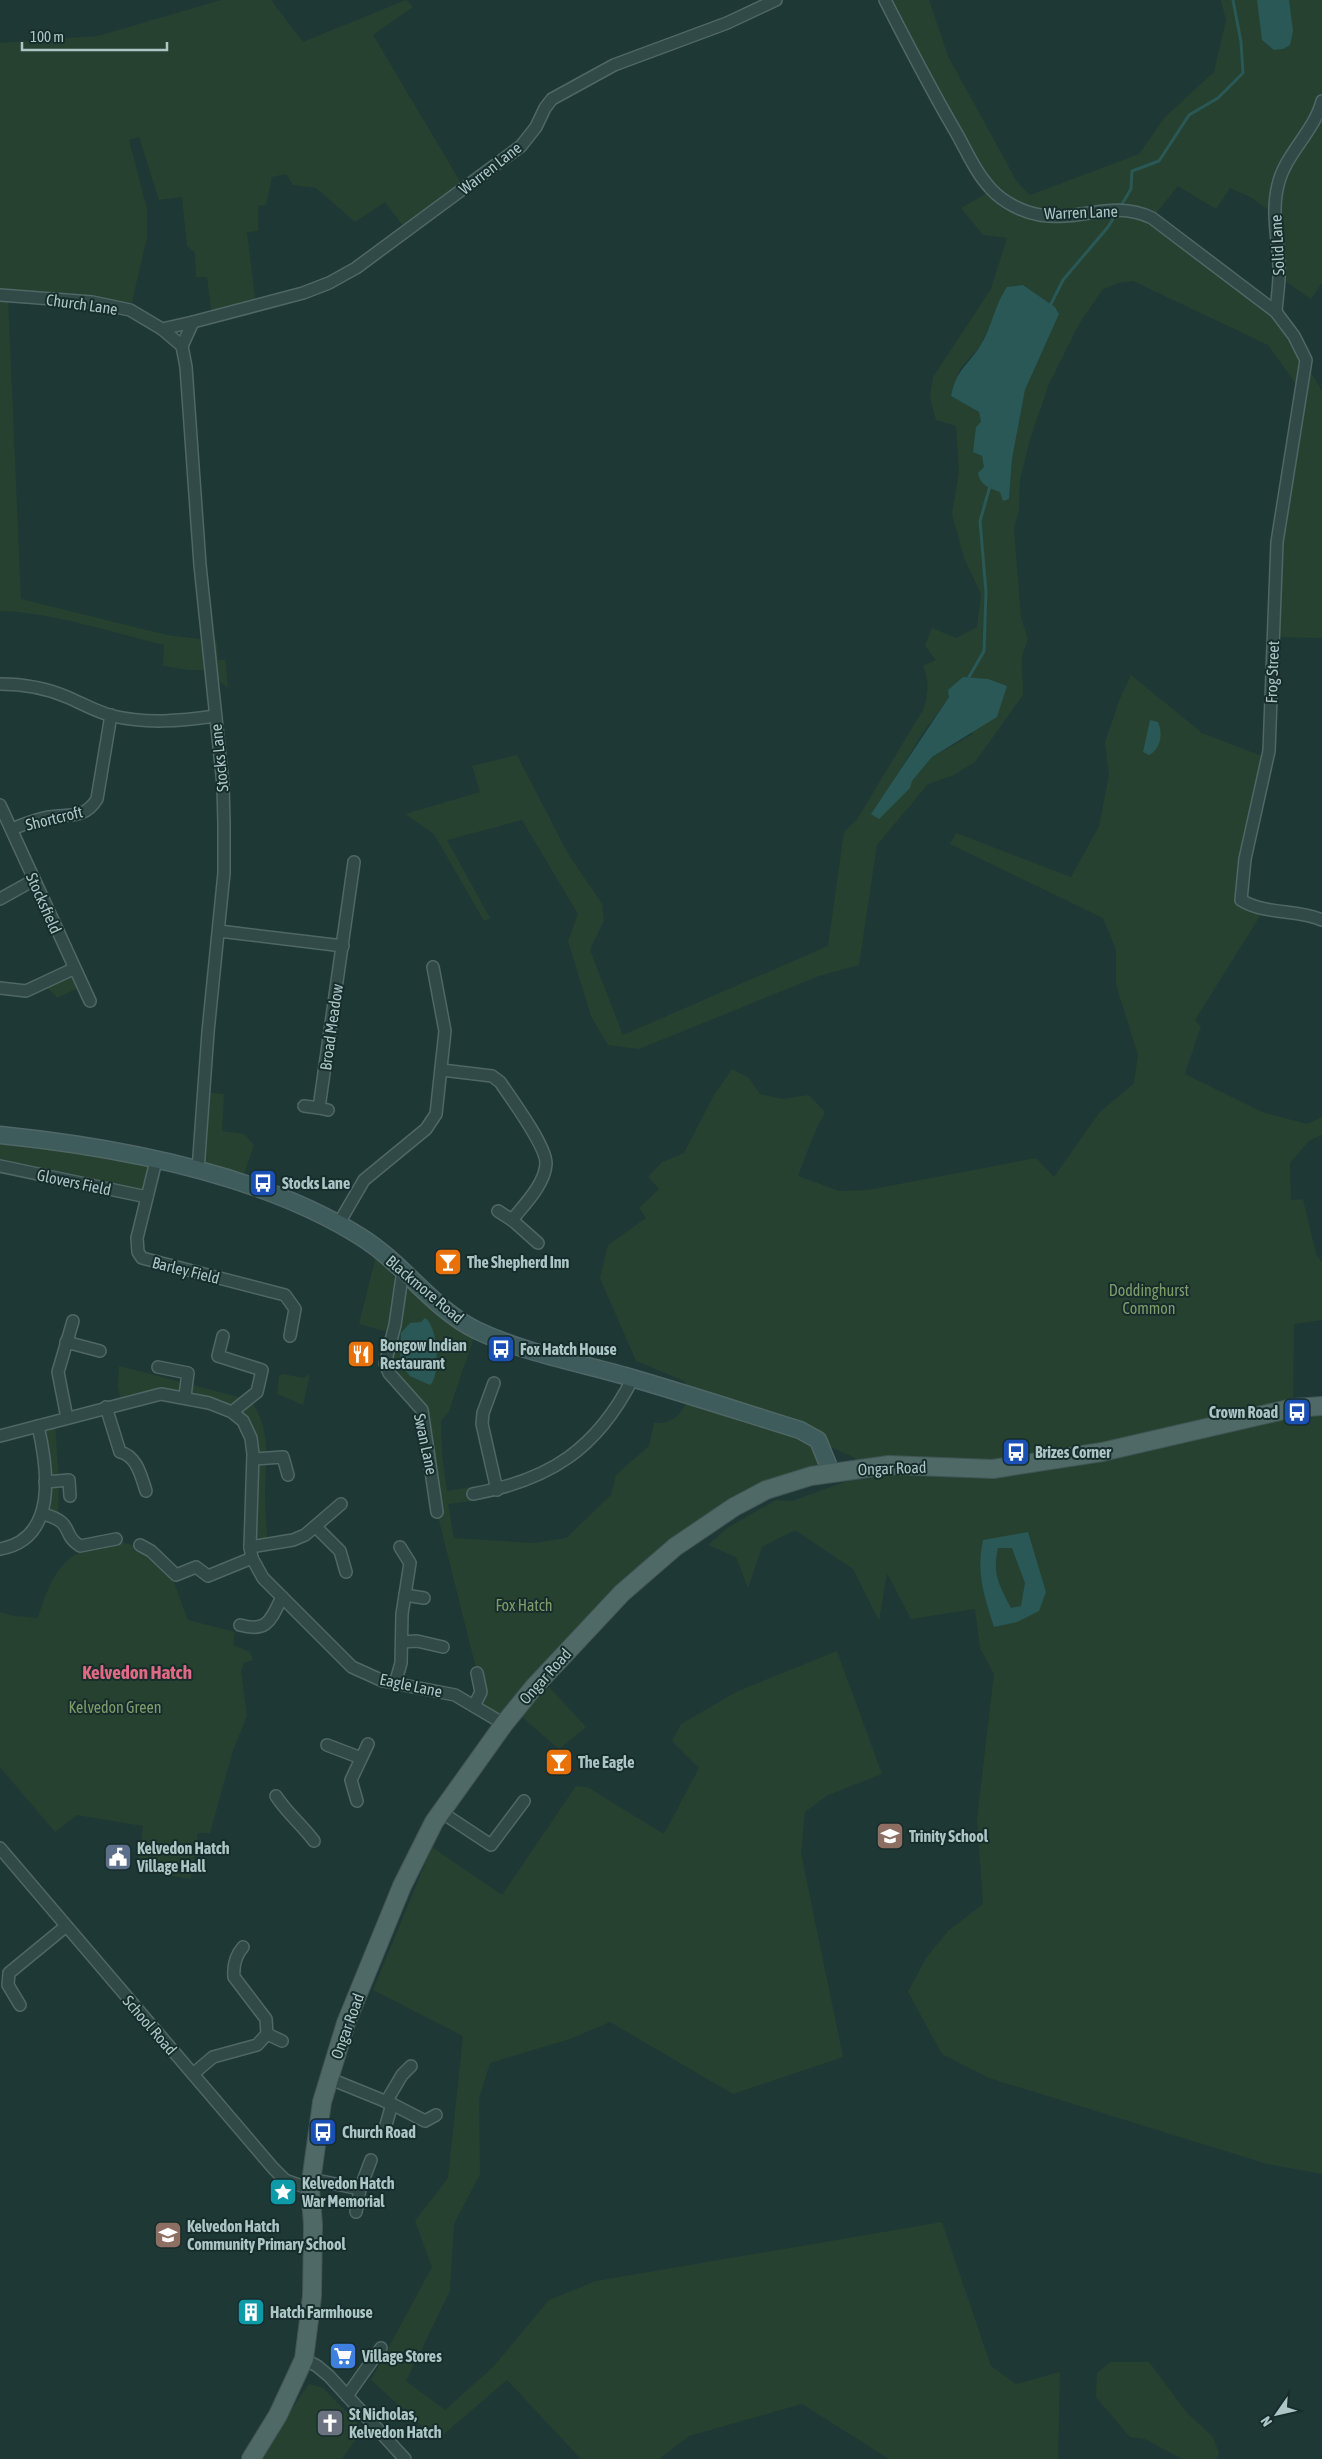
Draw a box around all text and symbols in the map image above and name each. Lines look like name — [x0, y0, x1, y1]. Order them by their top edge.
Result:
scale bar — [22, 20, 168, 52]
text: 100 m — [30, 28, 64, 45]
street label: Warren Lane — [455, 138, 525, 198]
street label: Warren Lane — [1044, 202, 1118, 222]
street label: Solid Lane — [1266, 214, 1288, 276]
street label: Church Lane — [45, 290, 119, 318]
street label: Frog Street — [1262, 640, 1283, 704]
street label: Stocks Lane — [206, 723, 232, 793]
street label: Shortcroft — [24, 802, 85, 834]
street label: Stocksfield — [23, 870, 65, 936]
street label: Broad Meadow — [316, 982, 346, 1071]
street label: Glovers Field — [35, 1165, 113, 1199]
bus stop icon: Stocks Lane — [248, 1168, 278, 1198]
place label: Stocks Lane — [282, 1174, 350, 1192]
bar icon: The Shepherd Inn — [433, 1247, 463, 1277]
street label: Blackmore Road — [382, 1251, 468, 1327]
street label: Barley Field — [150, 1253, 222, 1288]
place label: The Shepherd Inn — [467, 1253, 570, 1271]
park label: Doddinghurst Common — [1109, 1281, 1190, 1317]
bus stop icon: Fox Hatch House — [486, 1334, 516, 1364]
place label: Bongow Indian Restaurant — [380, 1336, 467, 1372]
restaurant icon: Bongow Indian Restaurant — [346, 1339, 376, 1369]
place label: Fox Hatch House — [520, 1340, 617, 1358]
bus stop icon: Crown Road — [1282, 1397, 1312, 1427]
place label: Crown Road — [1209, 1403, 1278, 1421]
street label: Swan Lane — [411, 1412, 441, 1476]
bus stop icon: Brizes Corner — [1001, 1437, 1031, 1467]
place label: Brizes Corner — [1035, 1443, 1111, 1461]
street label: Ongar Road — [857, 1458, 927, 1479]
park label: Fox Hatch — [495, 1596, 553, 1614]
street label: Ongar Road — [515, 1645, 575, 1708]
district label: Kelvedon Hatch — [82, 1661, 192, 1683]
street label: Eagle Lane — [378, 1670, 444, 1701]
park label: Kelvedon Green — [69, 1698, 161, 1716]
bar icon: The Eagle — [544, 1747, 574, 1777]
place label: The Eagle — [578, 1753, 634, 1771]
school or university icon: Trinity School — [875, 1821, 905, 1851]
place label: Trinity School — [909, 1827, 989, 1845]
place label: Kelvedon Hatch Village Hall — [136, 1839, 230, 1875]
public building icon: Kelvedon Hatch Village Hall — [103, 1842, 133, 1872]
street label: Ongar Road — [327, 1991, 368, 2062]
street label: School Road — [119, 1992, 181, 2058]
bus stop icon: Church Road — [308, 2117, 338, 2147]
place label: Church Road — [342, 2123, 416, 2141]
place label: Kelvedon Hatch War Memorial — [301, 2174, 395, 2210]
place icon: Kelvedon Hatch War Memorial — [268, 2177, 298, 2207]
place label: Kelvedon Hatch Community Primary School — [187, 2217, 346, 2253]
school or university icon: Kelvedon Hatch Community Primary School — [153, 2220, 183, 2250]
building icon: Hatch Farmhouse — [236, 2297, 266, 2327]
place label: Hatch Farmhouse — [270, 2303, 373, 2321]
supermarket icon: Village Stores — [328, 2341, 358, 2371]
place label: Village Stores — [361, 2347, 442, 2365]
north arrow — [1252, 2389, 1302, 2439]
place label: St Nicholas, Kelvedon Hatch — [349, 2405, 442, 2441]
church icon: St Nicholas, Kelvedon Hatch — [315, 2408, 345, 2438]
text: N — [1257, 2413, 1275, 2429]

